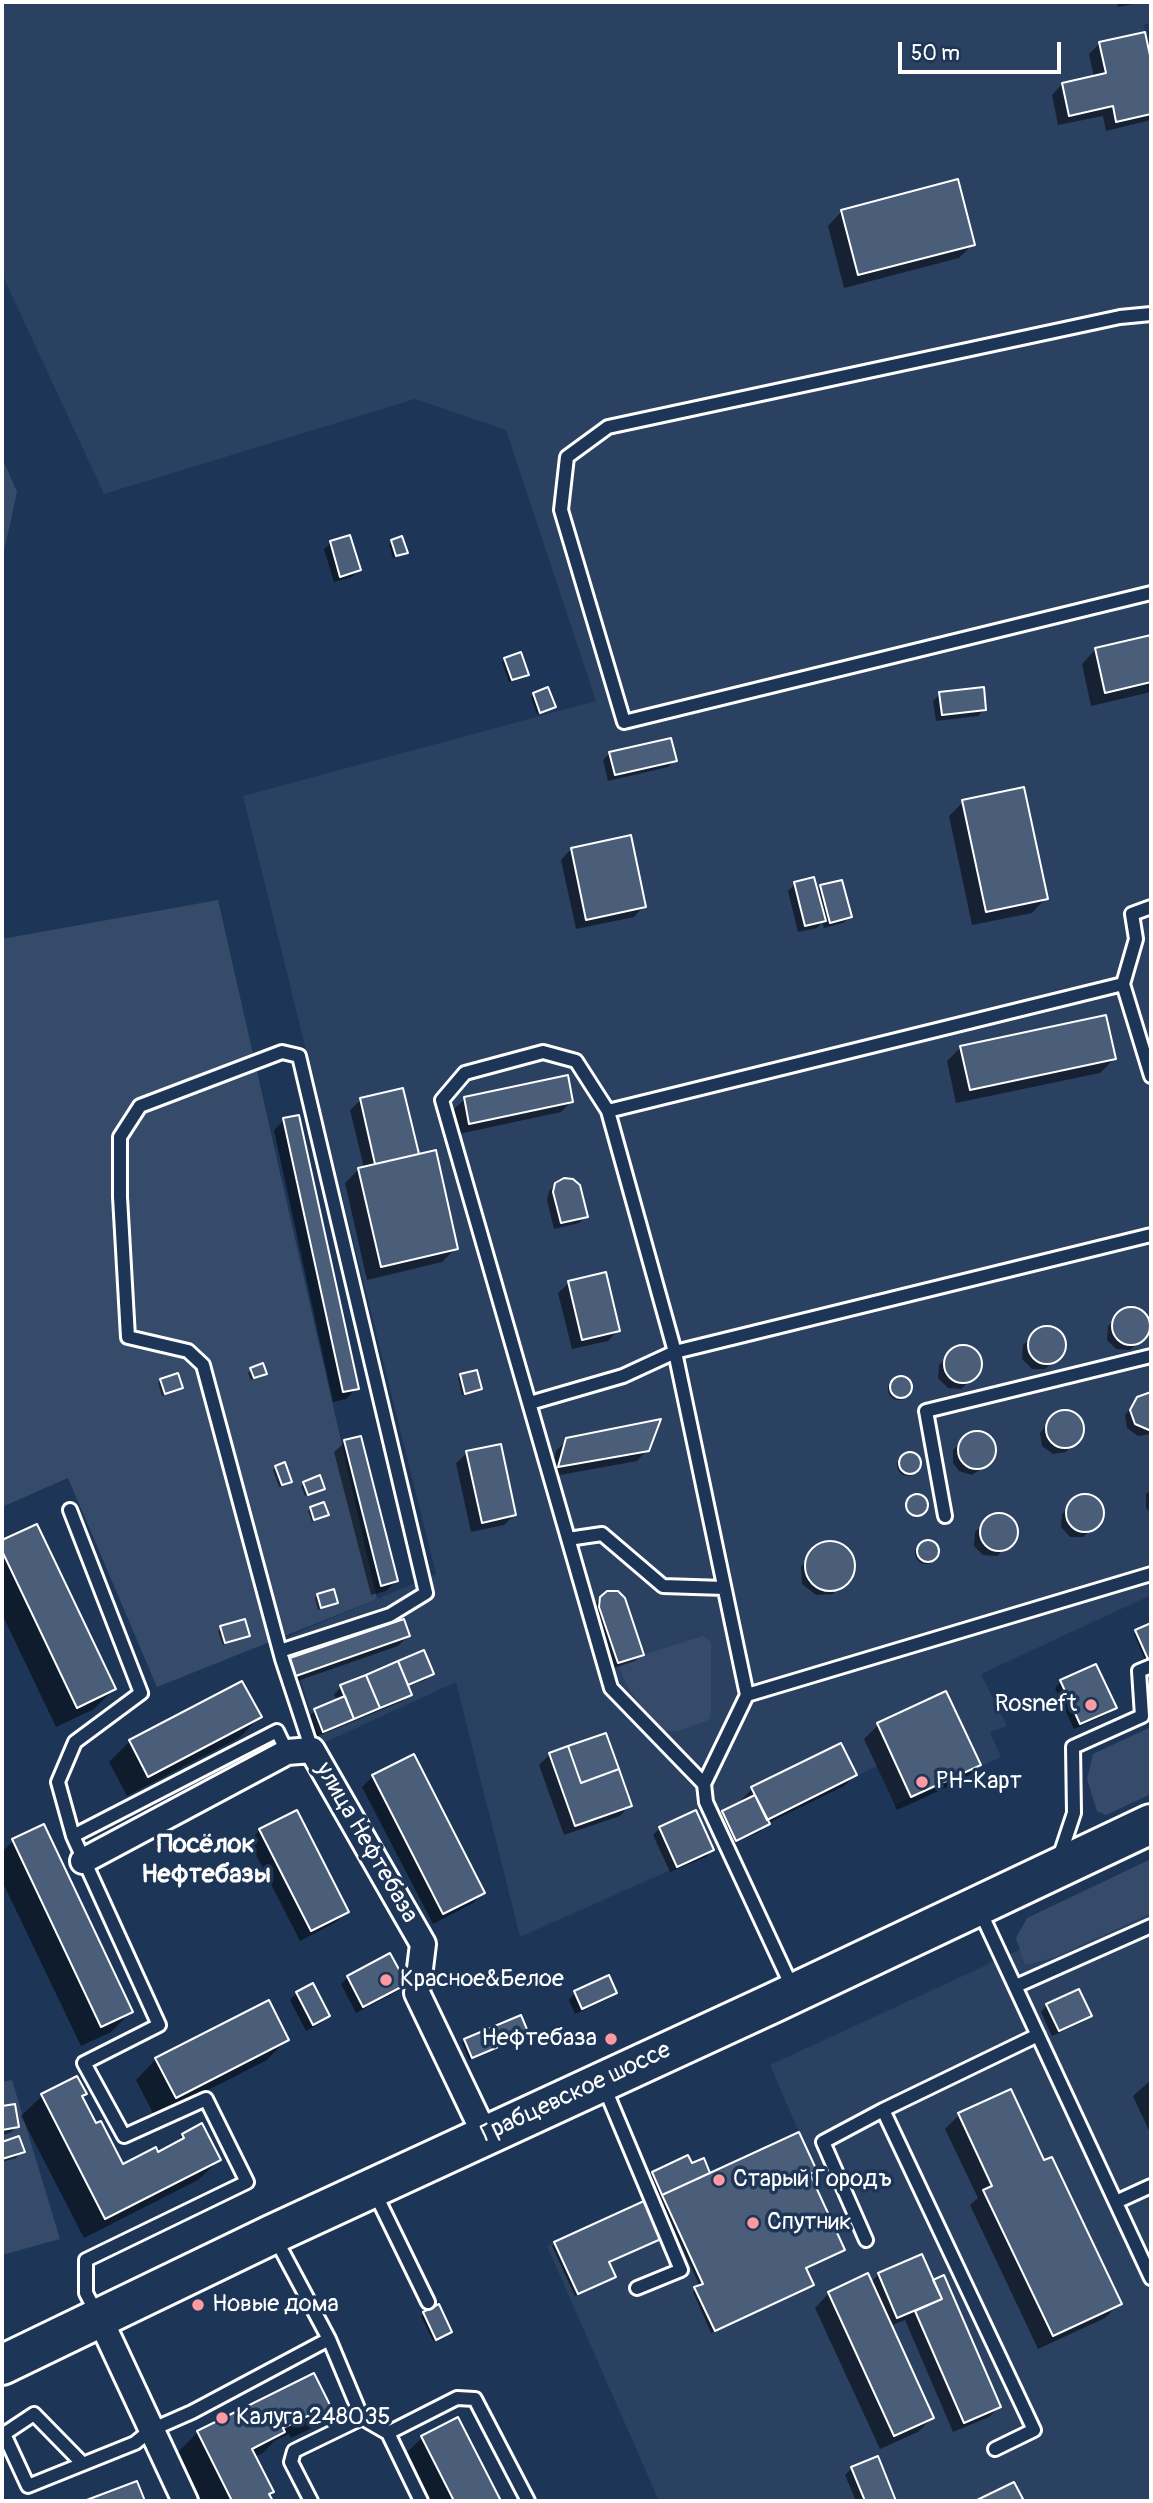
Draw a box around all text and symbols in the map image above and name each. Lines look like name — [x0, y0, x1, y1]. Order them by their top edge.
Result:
scale bar — [901, 28, 1064, 72]
text: 50 m — [911, 40, 960, 67]
place label: Rosneft — [995, 1691, 1077, 1719]
marker: Rosneft — [1083, 1697, 1099, 1713]
street label: улица Нефтебаза — [308, 1758, 424, 1928]
place label: РН-Карт — [936, 1768, 1022, 1796]
marker: РН-Карт — [914, 1774, 930, 1790]
district label: Посёлок Нефтебазы — [141, 1829, 271, 1890]
place label: Красное&Белое — [400, 1966, 564, 1994]
marker: Красное&Белое — [378, 1972, 394, 1988]
place label: Нефтебаза — [482, 2025, 597, 2053]
marker: Нефтебаза — [603, 2031, 619, 2047]
street label: Грабцевское шоссе — [476, 2036, 676, 2150]
place label: Старый Городъ — [733, 2166, 892, 2194]
marker: Старый Городъ — [711, 2172, 727, 2188]
place label: Спутник — [767, 2209, 851, 2237]
marker: Спутник — [745, 2215, 761, 2231]
place label: Новые дома — [212, 2291, 339, 2319]
marker: Новые дома — [190, 2297, 206, 2313]
place label: Калуга 248035 — [236, 2404, 391, 2432]
marker: Калуга 248035 — [214, 2410, 230, 2426]

